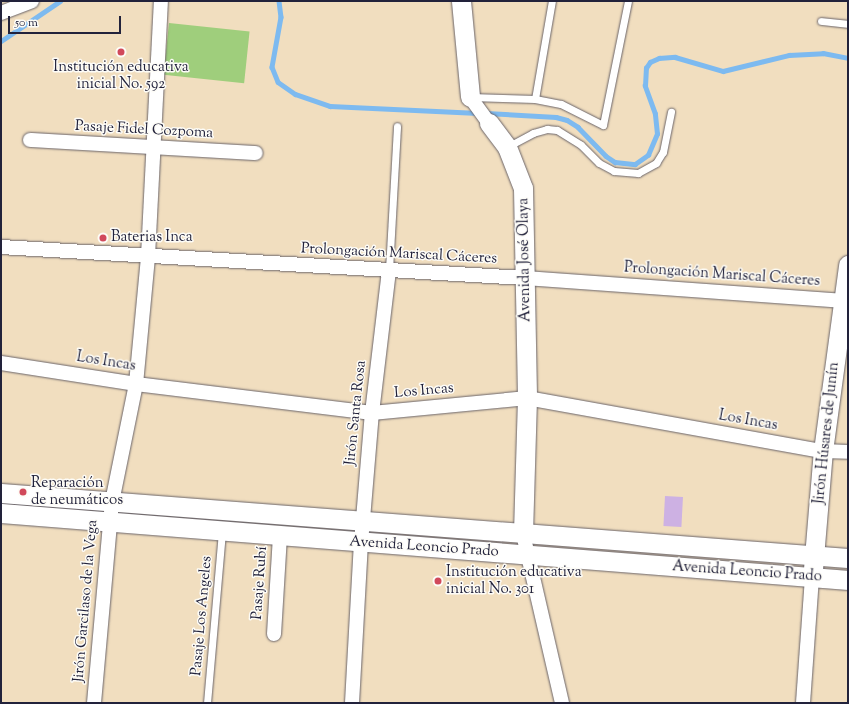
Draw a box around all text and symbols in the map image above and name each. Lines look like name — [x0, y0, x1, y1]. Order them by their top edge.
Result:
scale bar — [10, 8, 123, 34]
text: 50 m — [15, 14, 38, 32]
marker: Institución educativa inicial No. 592 — [116, 47, 126, 57]
place label: Institución educativa inicial No. 592 — [53, 58, 189, 93]
street label: Pasaje Fidel Cozpoma — [74, 117, 214, 143]
street label: Avenida José Olaya — [515, 198, 535, 322]
place label: Baterias Inca — [111, 229, 193, 247]
marker: Baterias Inca — [98, 233, 108, 243]
street label: Prolongación Mariscal Cáceres — [300, 240, 498, 268]
street label: Prolongación Mariscal Cáceres — [623, 259, 821, 291]
street label: Los Incas — [75, 348, 137, 376]
street label: Jirón Santa Rosa — [342, 360, 370, 466]
street label: Jirón Húsares de Junín — [811, 361, 843, 505]
street label: Los Incas — [394, 379, 454, 403]
street label: Los Incas — [717, 407, 779, 435]
place label: Reparación de neumáticos — [31, 474, 123, 509]
marker: Reparación de neumáticos — [18, 487, 28, 497]
street label: Jirón Garcilaso de la Vega — [70, 519, 102, 683]
street label: Avenida Leoncio Prado — [349, 533, 499, 561]
street label: Pasaje Rubí — [248, 546, 272, 620]
street label: Pasaje Los Angeles — [188, 555, 216, 677]
street label: Avenida Leoncio Prado — [672, 558, 822, 586]
place label: Institución educativa inicial No. 301 — [446, 563, 582, 598]
marker: Institución educativa inicial No. 301 — [433, 576, 443, 586]

